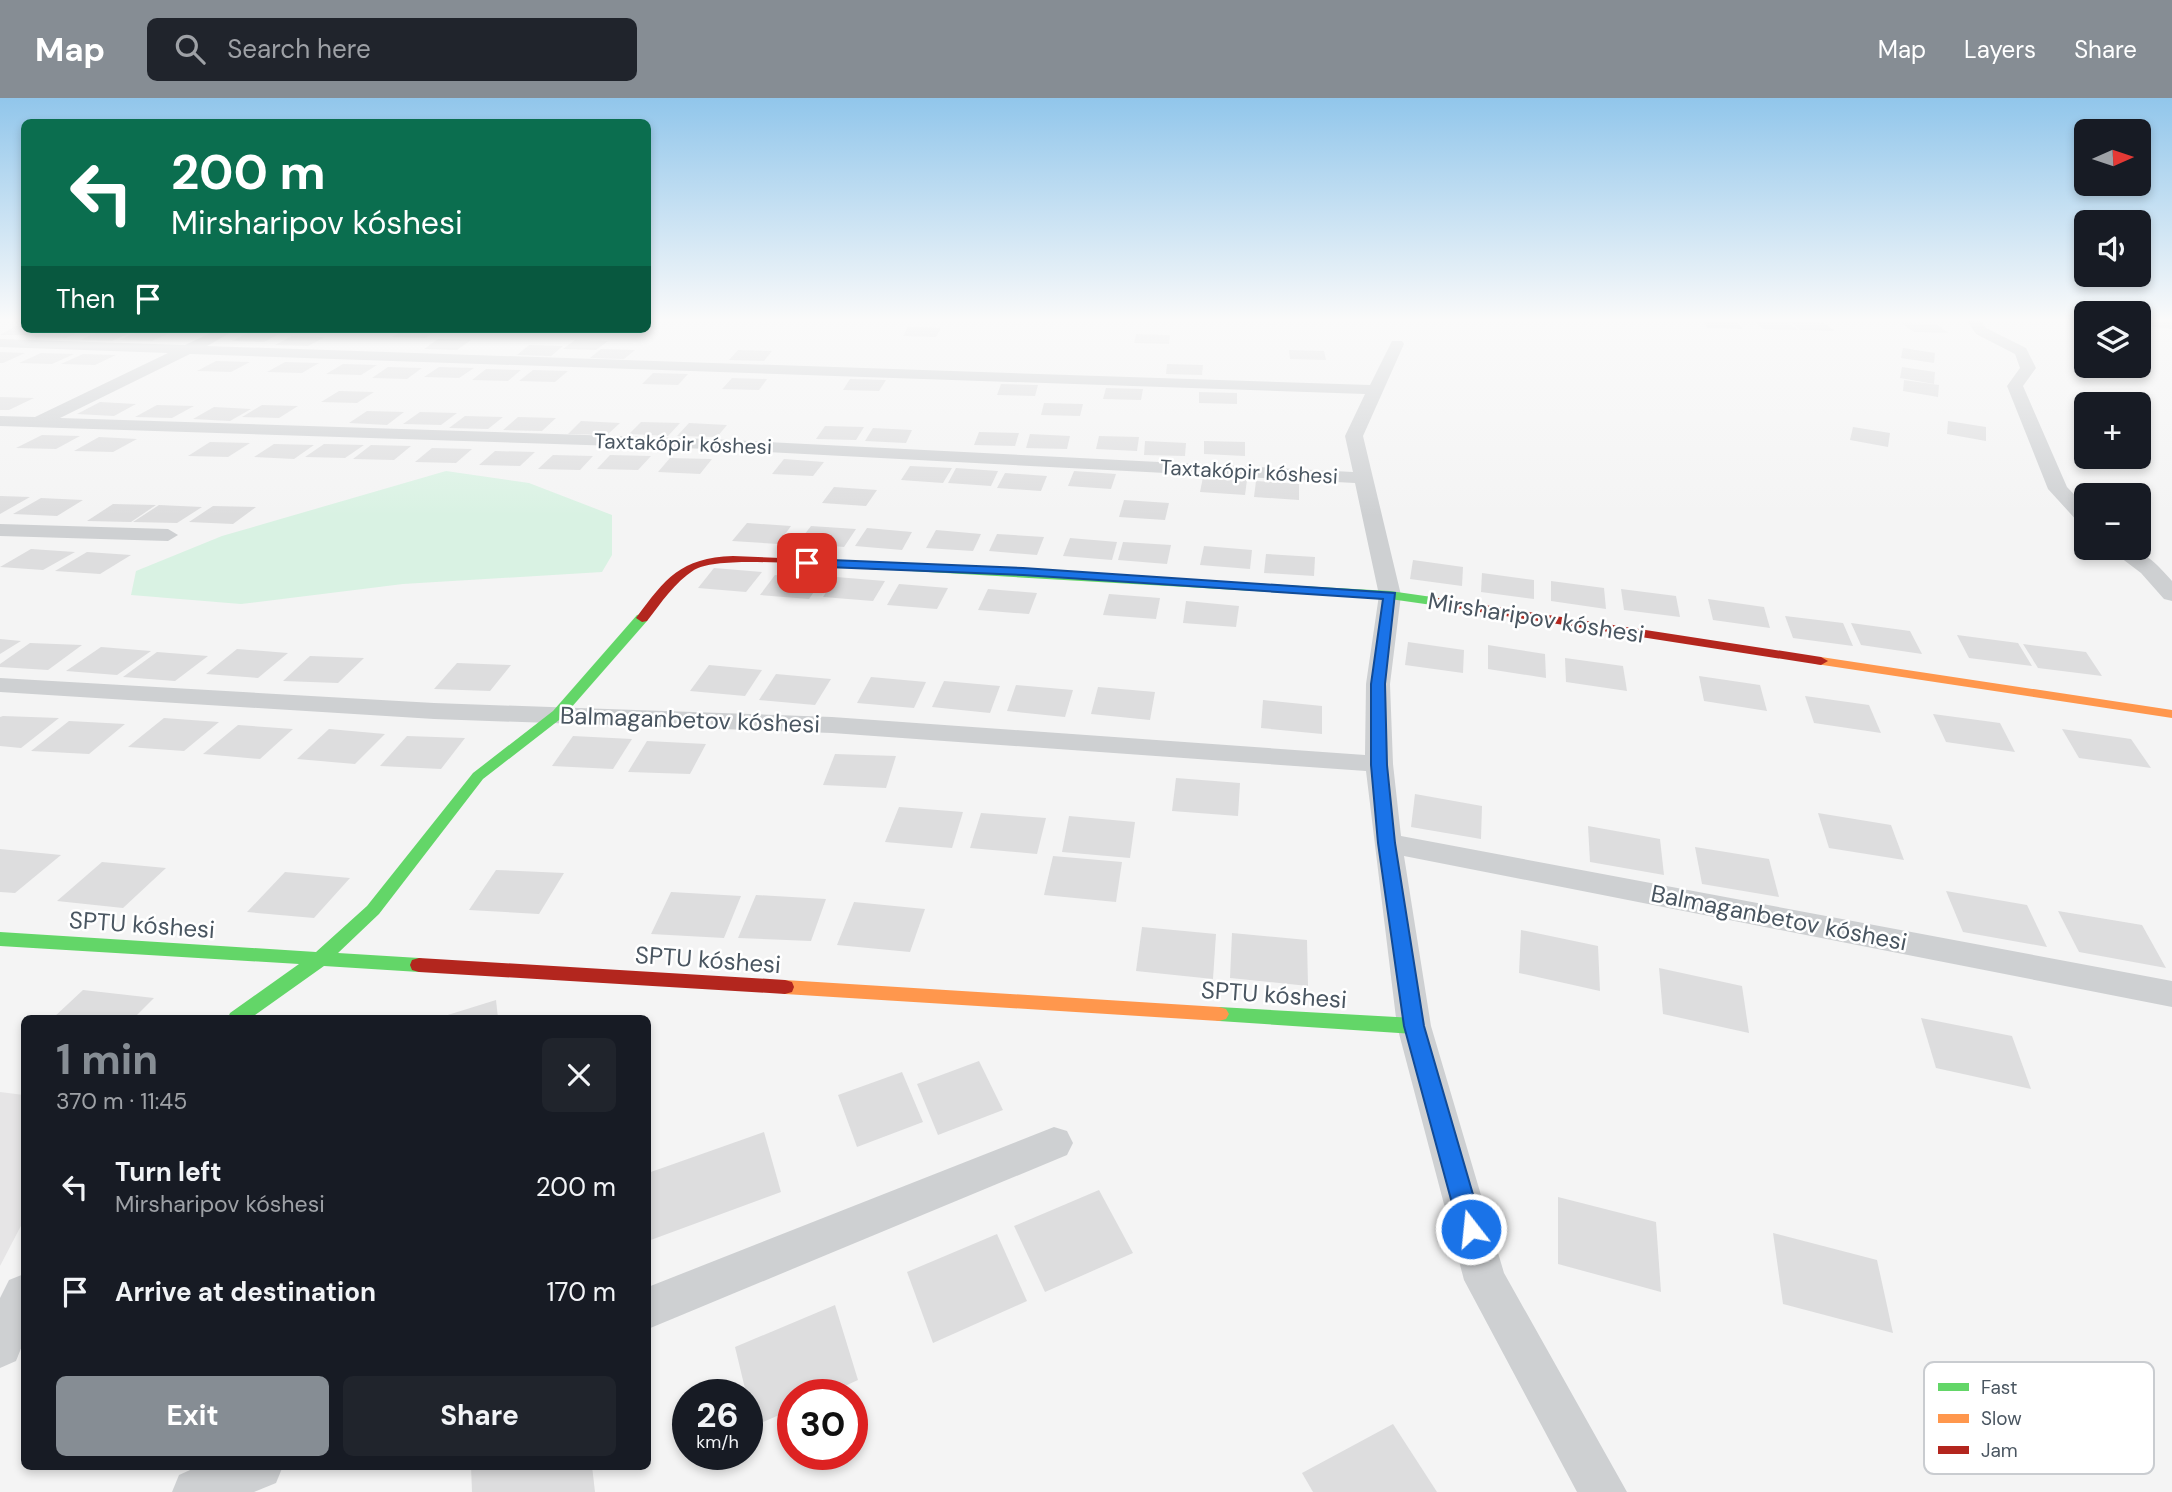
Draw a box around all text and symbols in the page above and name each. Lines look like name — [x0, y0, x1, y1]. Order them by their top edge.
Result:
search box — [147, 18, 637, 81]
text: Map — [35, 28, 105, 71]
icon: search — [171, 30, 209, 68]
text: Search here — [227, 32, 371, 66]
text: Map — [1878, 34, 1926, 65]
text: Layers — [1964, 34, 2036, 65]
text: Share — [2074, 34, 2137, 65]
north arrow — [2074, 119, 2151, 196]
map controls — [2074, 119, 2151, 560]
text: 200 m — [171, 140, 326, 204]
icon: left — [56, 147, 147, 238]
text: Mirsharipov kóshesi — [171, 202, 463, 244]
button: sound — [2074, 210, 2151, 287]
icon: arrive — [129, 280, 167, 318]
text: Then — [56, 282, 115, 316]
button: layers — [2074, 301, 2151, 378]
button: + — [2074, 392, 2151, 469]
street label: Taxtakópir kóshesi — [594, 427, 772, 461]
street label: Taxtakópir kóshesi — [1159, 453, 1339, 491]
button: − — [2074, 483, 2151, 560]
pin — [777, 533, 837, 593]
icon: arrive — [788, 544, 826, 582]
street label: Mirsharipov kóshesi — [1426, 585, 1647, 650]
street label: Balmaganbetov kóshesi — [559, 699, 821, 740]
street label: Balmaganbetov kóshesi — [1648, 877, 1910, 958]
street label: SPTU kóshesi — [68, 904, 216, 945]
street label: SPTU kóshesi — [634, 939, 782, 980]
street label: SPTU kóshesi — [1200, 974, 1348, 1015]
text: 1 min — [56, 1032, 158, 1087]
button: close — [542, 1038, 616, 1112]
text: 370 m · 11:45 — [56, 1086, 187, 1116]
text: Turn left — [115, 1155, 222, 1189]
icon: left — [56, 1168, 94, 1206]
text: 200 m — [536, 1170, 616, 1204]
text: Mirsharipov kóshesi — [115, 1189, 325, 1219]
position arrow — [1434, 1192, 1508, 1266]
icon: arrive — [56, 1273, 94, 1311]
text: Arrive at destination — [115, 1275, 376, 1309]
text: 170 m — [547, 1275, 616, 1309]
legend — [1924, 1362, 2154, 1474]
text: Fast — [1981, 1375, 2017, 1400]
button: Exit — [56, 1376, 329, 1456]
button: Share — [343, 1376, 616, 1456]
speed limit sign: 30 — [777, 1379, 868, 1470]
text: 26 — [696, 1392, 739, 1438]
text: Slow — [1981, 1406, 2022, 1431]
text: km/h — [696, 1430, 739, 1454]
text: Jam — [1981, 1438, 2018, 1463]

